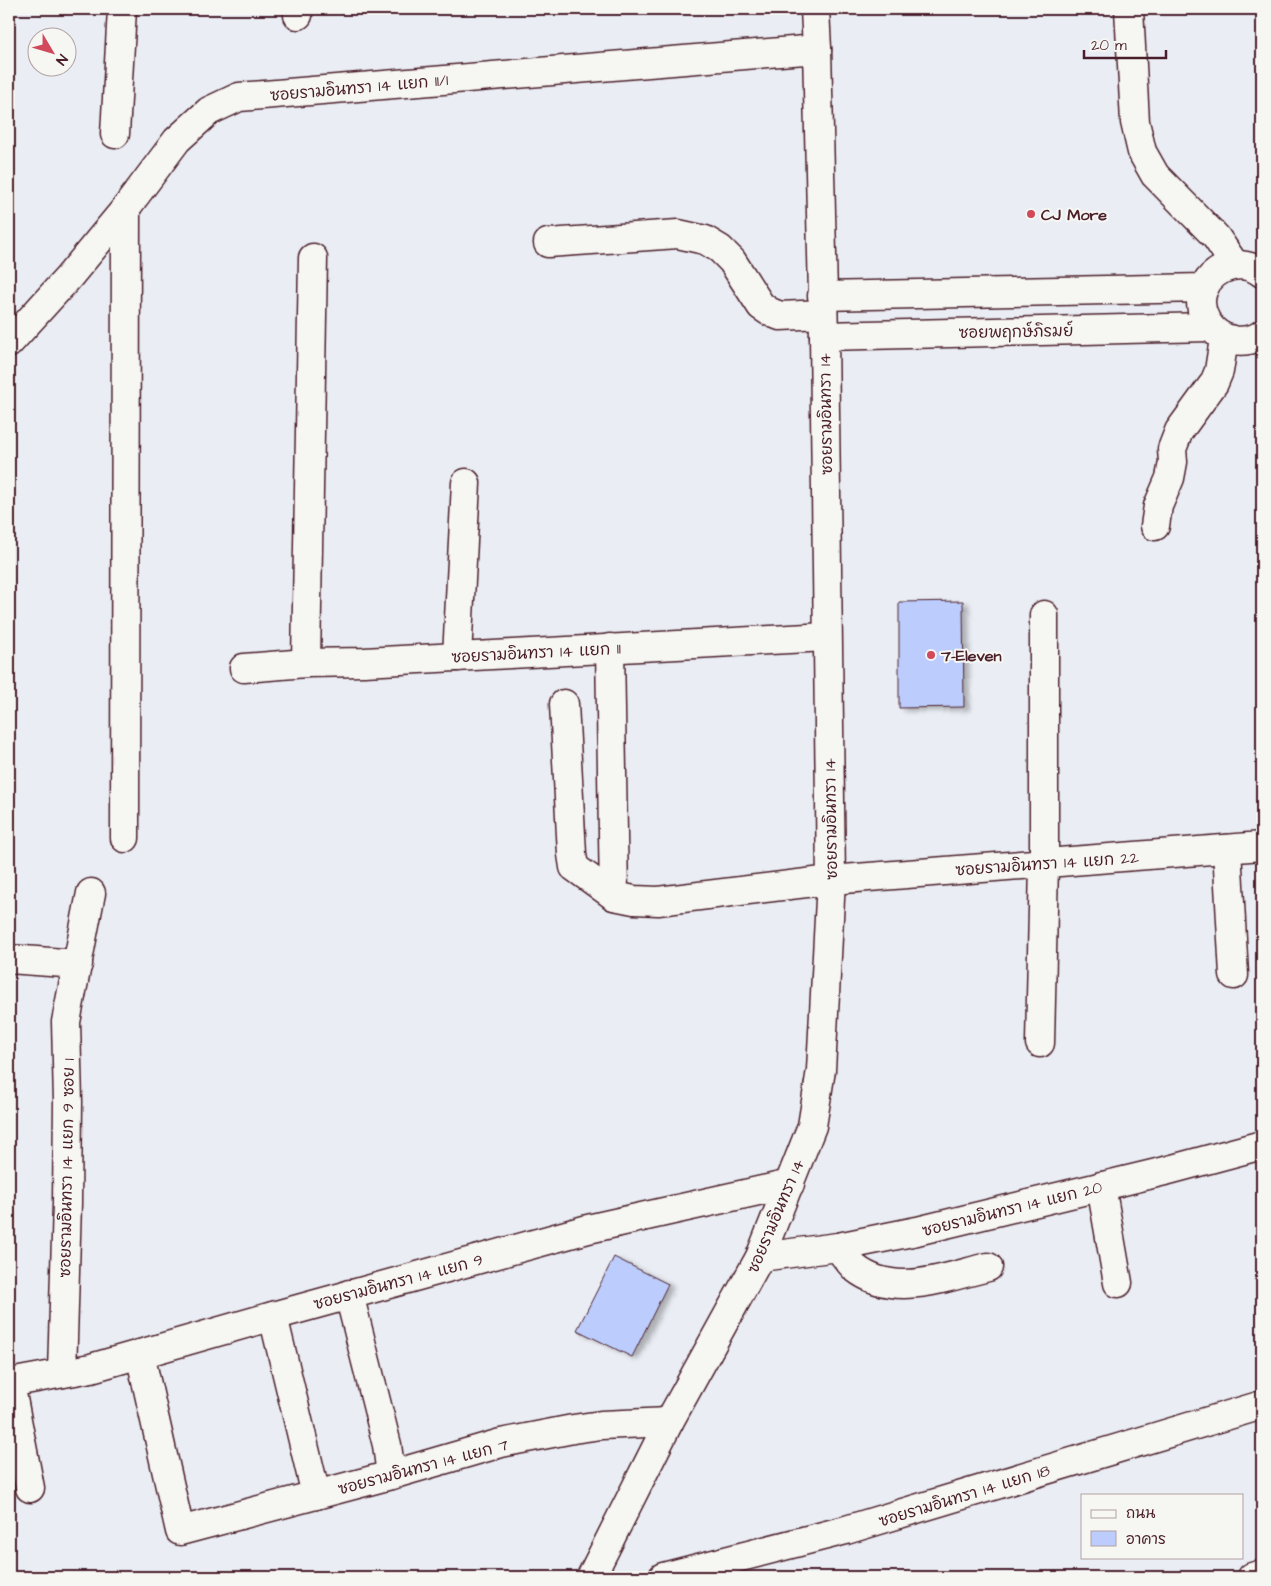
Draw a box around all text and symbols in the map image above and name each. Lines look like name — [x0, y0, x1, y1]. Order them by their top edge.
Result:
north arrow — [28, 28, 78, 78]
scale bar — [1084, 28, 1166, 60]
text: 20 m — [1091, 35, 1127, 56]
text: N — [51, 50, 72, 69]
street label: ซอยรามอินทรา 14 แยก 11/1 — [269, 69, 449, 107]
place label: CJ More — [1041, 204, 1107, 226]
marker: CJ More — [1025, 208, 1037, 220]
street label: ซอยพฤกษ์ภิรมย์ — [958, 319, 1074, 344]
street label: ซอยรามอินทรา 14 — [814, 353, 838, 475]
street label: ซอยรามอินทรา 14 แยก 11 — [451, 638, 621, 668]
place label: 7-Eleven — [940, 645, 1001, 667]
marker: 7-Eleven — [925, 649, 937, 661]
street label: ซอยรามอินทรา 14 — [819, 758, 843, 880]
street label: ซอยรามอินทรา 14 แยก 22 — [955, 847, 1140, 881]
street label: ซอยรามอินทรา 14 แยก 9 ซอย 1 — [54, 1058, 80, 1278]
street label: ซอยรามอินทรา 14 — [742, 1156, 810, 1277]
street label: ซอยรามอินทรา 14 แยก 20 — [920, 1176, 1105, 1242]
street label: ซอยรามอินทรา 14 แยก 9 — [311, 1249, 485, 1315]
street label: ซอยรามอินทรา 14 แยก 7 — [336, 1434, 511, 1500]
street label: ซอยรามอินทรา 14 แยก 18 — [876, 1459, 1053, 1532]
legend — [1081, 1494, 1244, 1558]
text: ถนน — [1126, 1503, 1155, 1524]
text: อาคาร — [1126, 1529, 1166, 1550]

